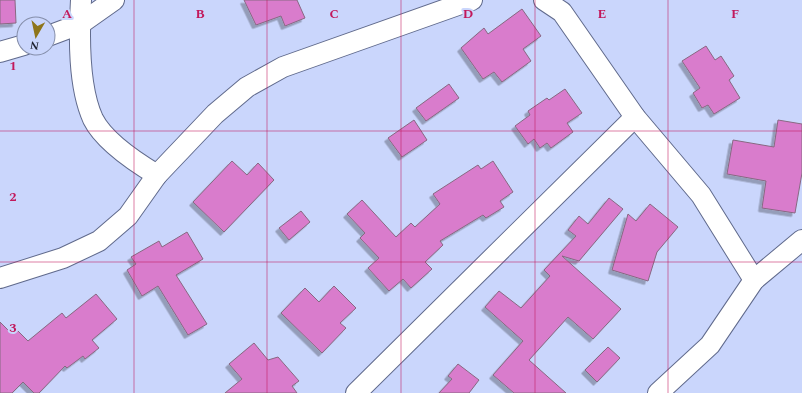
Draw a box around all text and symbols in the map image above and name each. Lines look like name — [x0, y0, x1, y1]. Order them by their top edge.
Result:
text: A — [62, 4, 72, 24]
text: B — [195, 4, 205, 24]
text: C — [329, 4, 339, 24]
text: D — [463, 4, 473, 24]
text: E — [598, 4, 607, 24]
text: F — [731, 4, 739, 24]
north arrow — [16, 16, 56, 56]
text: N — [29, 36, 40, 54]
text: 1 — [9, 56, 17, 76]
text: 2 — [9, 187, 17, 207]
text: 3 — [9, 318, 17, 338]

